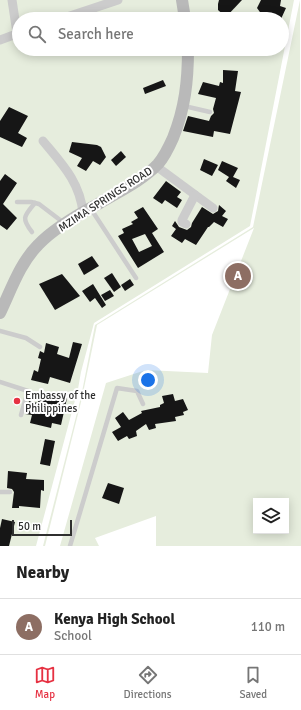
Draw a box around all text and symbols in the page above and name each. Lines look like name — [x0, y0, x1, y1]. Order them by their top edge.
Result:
search box — [12, 12, 289, 56]
icon: search — [26, 23, 48, 45]
text: Search here — [58, 25, 134, 43]
street label: MZIMA SPRINGS ROAD — [56, 164, 155, 235]
pin: A — [225, 261, 251, 291]
your location — [138, 370, 158, 390]
place label: Embassy of the Philippines — [25, 389, 96, 415]
marker: Embassy of the Philippines — [12, 396, 22, 406]
map controls — [253, 498, 289, 534]
button: layers — [253, 498, 289, 534]
scale bar — [12, 518, 72, 537]
text: 50 m — [18, 520, 41, 533]
text: Nearby — [16, 562, 69, 583]
text: Kenya High School — [54, 610, 175, 628]
text: A — [25, 619, 33, 635]
text: 110 m — [251, 619, 285, 635]
text: School — [54, 628, 92, 644]
tab: Map — [34, 664, 56, 701]
tab: Directions — [124, 664, 172, 701]
tab: Saved — [239, 664, 267, 701]

